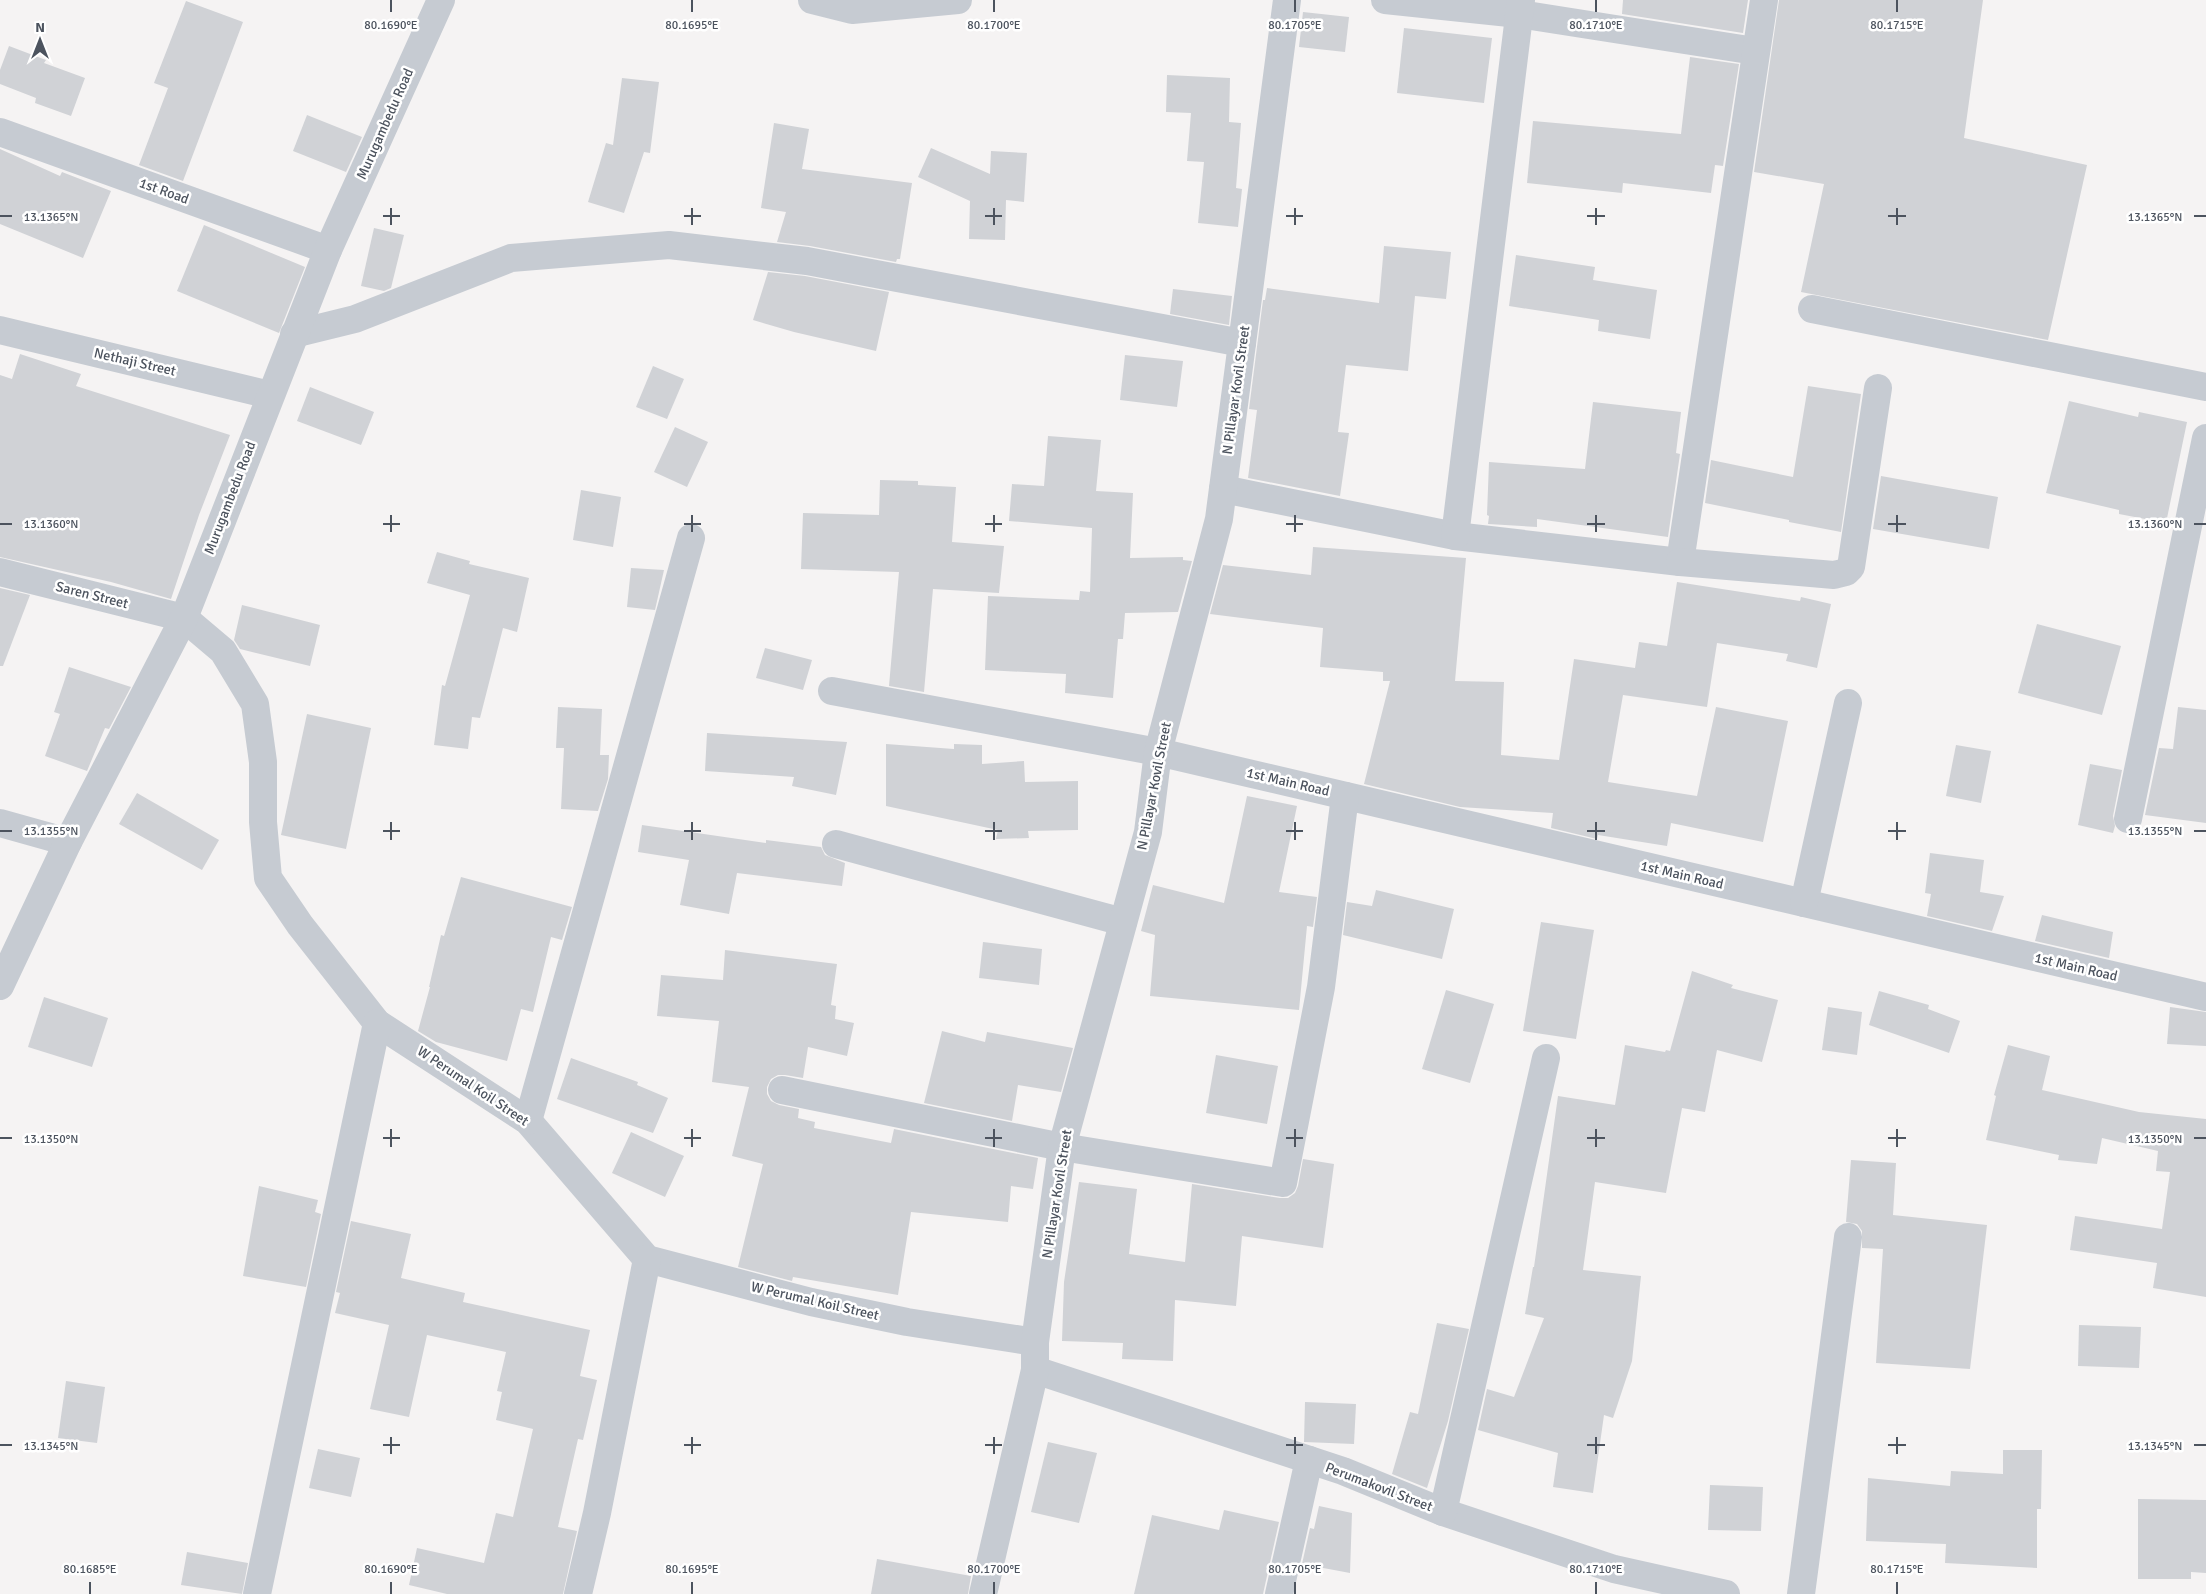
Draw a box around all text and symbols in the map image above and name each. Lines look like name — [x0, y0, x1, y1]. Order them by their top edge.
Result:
north arrow — [15, 15, 65, 65]
text: 80.1690°E — [364, 18, 418, 33]
text: 80.1695°E — [665, 18, 719, 33]
text: 80.1700°E — [967, 18, 1021, 33]
text: 80.1705°E — [1268, 18, 1322, 33]
text: 80.1710°E — [1569, 18, 1623, 33]
text: 80.1715°E — [1870, 18, 1924, 33]
text: N — [35, 19, 45, 36]
street label: Murugambedu Road — [353, 66, 417, 182]
street label: 1st Road — [137, 174, 191, 208]
text: 13.1365°N — [24, 210, 78, 225]
text: 13.1365°N — [2128, 210, 2182, 225]
street label: N Pillayar Kovil Street — [1219, 324, 1253, 456]
street label: Nethaji Street — [92, 344, 178, 380]
street label: Murugambedu Road — [201, 439, 259, 557]
text: 13.1360°N — [24, 517, 78, 532]
text: 13.1360°N — [2128, 517, 2182, 532]
street label: Saren Street — [54, 578, 130, 612]
street label: N Pillayar Kovil Street — [1133, 721, 1175, 851]
street label: 1st Main Road — [1245, 764, 1331, 800]
text: 13.1355°N — [24, 824, 78, 839]
text: 13.1355°N — [2128, 824, 2182, 839]
street label: 1st Main Road — [1639, 857, 1725, 893]
street label: 1st Main Road — [2033, 949, 2119, 985]
street label: W Perumal Koil Street — [414, 1042, 532, 1130]
street label: N Pillayar Kovil Street — [1038, 1128, 1076, 1260]
text: 13.1350°N — [24, 1132, 78, 1147]
text: 13.1350°N — [2128, 1132, 2182, 1147]
street label: W Perumal Koil Street — [749, 1278, 881, 1324]
text: 13.1345°N — [24, 1439, 78, 1454]
text: 13.1345°N — [2128, 1439, 2182, 1454]
street label: Perumakovil Street — [1323, 1459, 1435, 1515]
text: 80.1685°E — [63, 1562, 117, 1577]
text: 80.1690°E — [364, 1562, 418, 1577]
text: 80.1695°E — [665, 1562, 719, 1577]
text: 80.1700°E — [967, 1562, 1021, 1577]
text: 80.1705°E — [1268, 1562, 1322, 1577]
text: 80.1710°E — [1569, 1562, 1623, 1577]
text: 80.1715°E — [1870, 1562, 1924, 1577]

